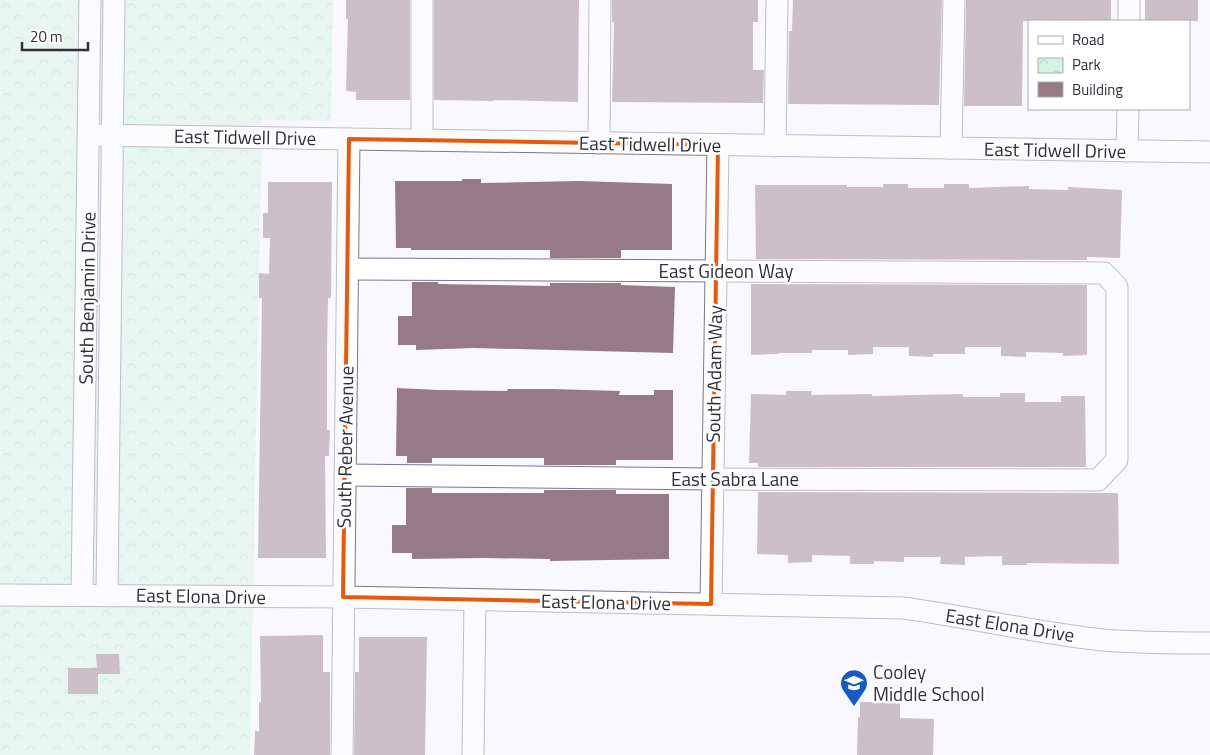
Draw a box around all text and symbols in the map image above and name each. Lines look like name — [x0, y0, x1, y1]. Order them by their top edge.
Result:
scale bar — [22, 20, 89, 52]
legend — [1028, 20, 1190, 110]
text: 20 m — [30, 25, 63, 48]
text: Road — [1072, 28, 1104, 51]
text: Park — [1072, 53, 1101, 76]
text: Building — [1072, 78, 1123, 101]
street label: East Tidwell Drive — [174, 121, 316, 152]
street label: East Tidwell Drive — [579, 128, 721, 159]
street label: East Tidwell Drive — [984, 134, 1126, 165]
street label: South Benjamin Drive — [70, 211, 103, 385]
street label: East Gideon Way — [659, 256, 793, 285]
street label: South Adam Way — [698, 305, 729, 443]
street label: South Reber Avenue — [329, 366, 360, 528]
street label: East Sabra Lane — [671, 464, 799, 493]
street label: East Elona Drive — [136, 580, 266, 611]
street label: East Elona Drive — [541, 586, 671, 617]
street label: East Elona Drive — [944, 600, 1077, 649]
place label: Cooley Middle School — [873, 657, 985, 708]
school or university icon: Cooley Middle School — [839, 668, 869, 707]

